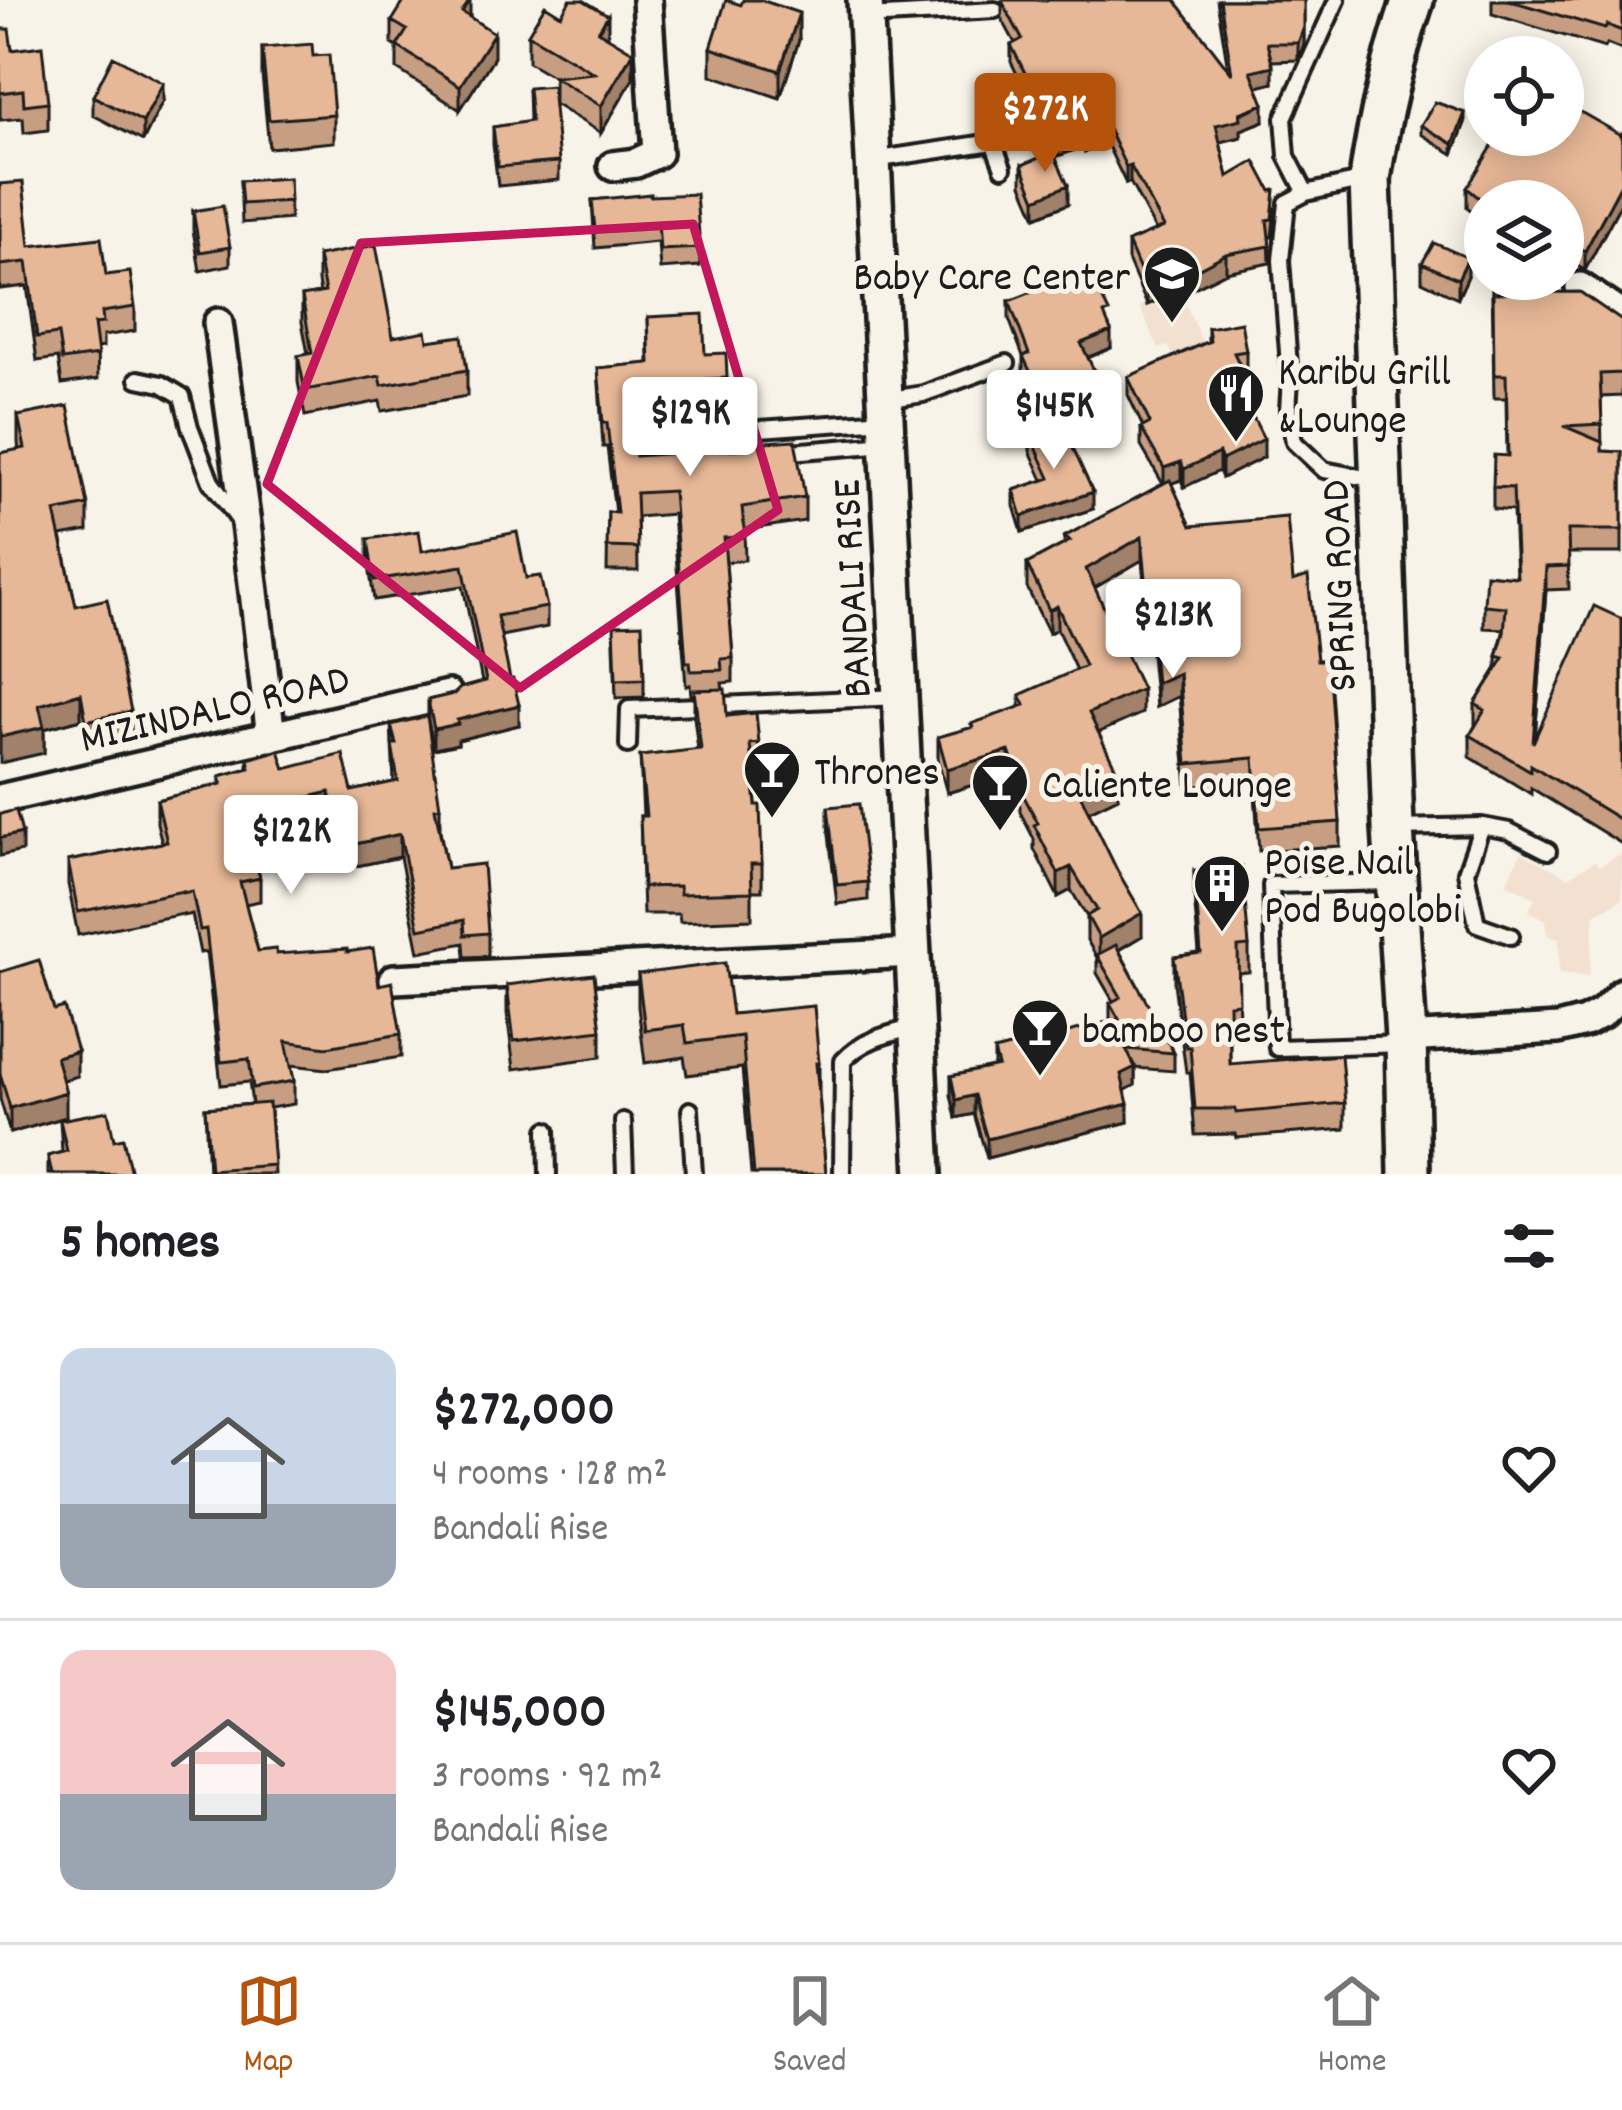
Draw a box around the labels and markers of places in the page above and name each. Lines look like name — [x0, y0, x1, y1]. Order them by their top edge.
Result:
pin: $272K — [961, 73, 1129, 175]
school or university icon: Baby Care Center — [1141, 243, 1203, 325]
place label: Baby Care Center — [853, 251, 1130, 311]
place label: Karibu Grill &Lounge — [1278, 346, 1451, 454]
restaurant icon: Karibu Grill &Lounge — [1205, 362, 1267, 444]
pin: $145K — [970, 370, 1138, 472]
pin: $129K — [606, 377, 774, 479]
pin: $213K — [1089, 579, 1257, 681]
bar icon: Thrones — [741, 738, 803, 820]
place label: Thrones — [814, 746, 940, 806]
bar icon: Caliente Lounge — [969, 751, 1031, 833]
place label: Caliente Lounge — [1042, 759, 1292, 819]
pin: $122K — [207, 795, 375, 897]
place label: Poise Nail Pod Bugolobi — [1264, 836, 1461, 944]
building icon: Poise Nail Pod Bugolobi — [1191, 852, 1253, 934]
bar icon: bamboo nest — [1009, 996, 1071, 1078]
place label: bamboo nest — [1082, 1004, 1285, 1064]

